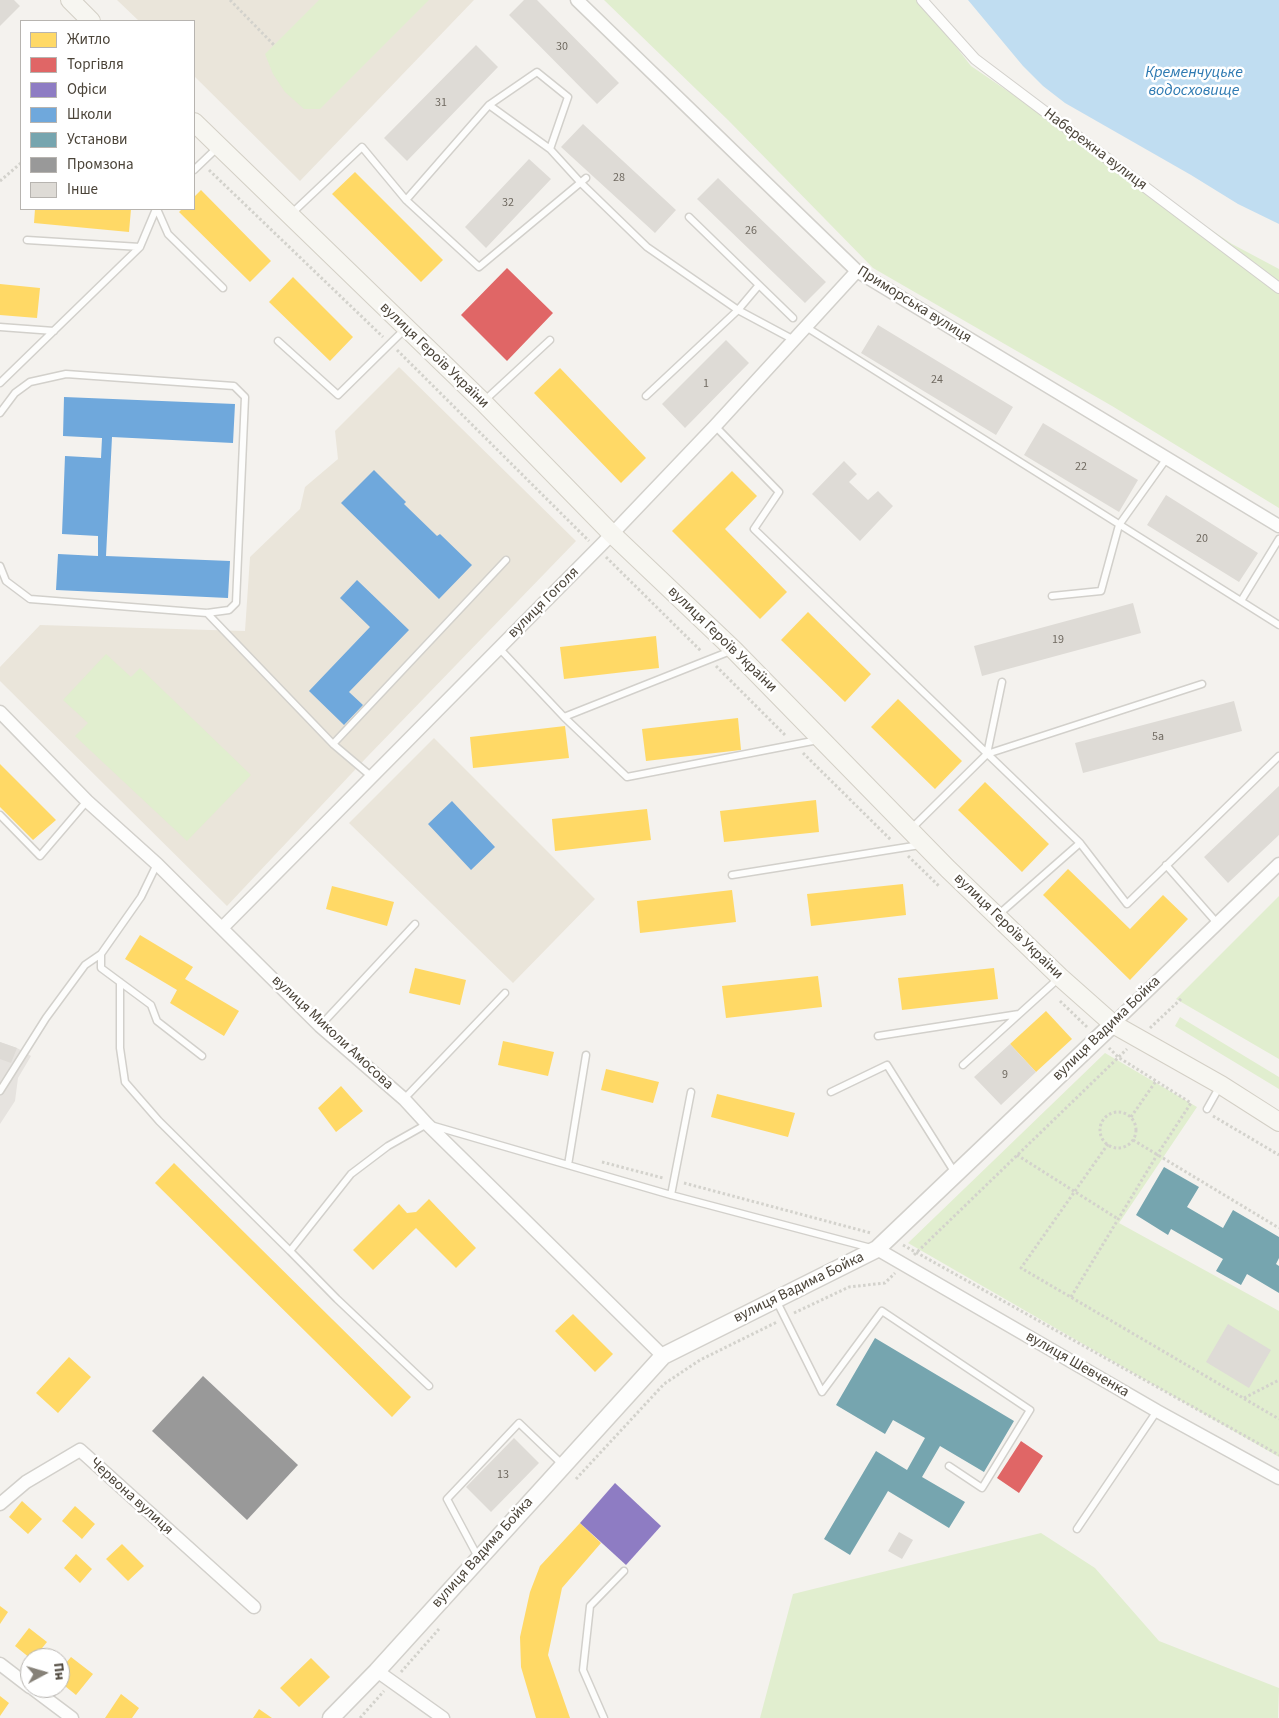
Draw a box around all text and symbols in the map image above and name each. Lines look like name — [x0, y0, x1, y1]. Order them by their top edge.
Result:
legend — [20, 20, 195, 210]
text: Житло — [67, 29, 110, 50]
house number: 30 — [556, 40, 568, 54]
text: Торгівля — [67, 54, 124, 75]
water label: Кременчуцьке водосховище — [1145, 63, 1243, 101]
text: Офіси — [67, 79, 107, 100]
house number: 31 — [435, 96, 447, 110]
text: Школи — [67, 104, 112, 125]
street label: Набережна вулиця — [1040, 105, 1150, 195]
text: Установи — [67, 129, 128, 150]
text: Промзона — [67, 154, 134, 175]
house number: 28 — [613, 171, 625, 185]
text: Інше — [67, 179, 98, 200]
house number: 32 — [502, 196, 514, 210]
house number: 26 — [745, 224, 757, 238]
street label: Приморська вулиця — [853, 263, 975, 347]
street label: вулиця Героїв України — [376, 299, 492, 413]
house number: 24 — [931, 373, 943, 387]
house number: 1 — [703, 377, 709, 391]
house number: 22 — [1075, 460, 1087, 474]
house number: 20 — [1196, 532, 1208, 546]
street label: вулиця Гоголя — [505, 564, 583, 642]
street label: вулиця Героїв України — [664, 583, 780, 697]
house number: 19 — [1052, 633, 1064, 647]
house number: 5а — [1152, 730, 1164, 744]
street label: вулиця Героїв України — [950, 870, 1066, 984]
street label: вулиця Миколи Амосова — [267, 972, 397, 1094]
street label: вулиця Вадима Бойка — [1049, 973, 1165, 1085]
house number: 9 — [1002, 1068, 1008, 1082]
street label: вулиця Вадима Бойка — [731, 1249, 867, 1327]
street label: вулиця Шевченка — [1022, 1328, 1132, 1402]
street label: Червона вулиця — [85, 1455, 177, 1539]
house number: 13 — [497, 1468, 509, 1482]
street label: вулиця Вадима Бойка — [428, 1494, 538, 1612]
north arrow — [20, 1648, 70, 1698]
text: Пн — [48, 1662, 70, 1681]

